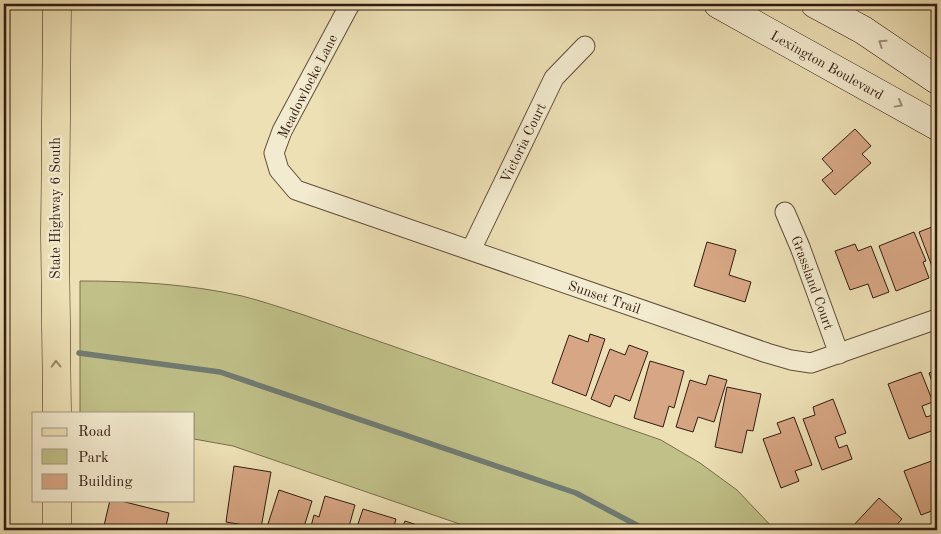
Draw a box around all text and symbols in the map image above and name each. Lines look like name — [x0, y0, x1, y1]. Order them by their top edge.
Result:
street label: Lexington Boulevard — [768, 29, 885, 103]
street label: Meadowlocke Lane — [276, 32, 340, 141]
one-way arrow — [879, 40, 888, 49]
one-way arrow — [893, 97, 902, 107]
street label: Victoria Court — [498, 101, 549, 185]
street label: State Highway 6 South — [49, 137, 63, 279]
street label: Grassland Court — [788, 234, 836, 332]
street label: Sunset Trail — [566, 279, 642, 317]
one-way arrow — [51, 360, 61, 368]
legend — [32, 412, 195, 502]
text: Road — [78, 425, 112, 440]
text: Park — [78, 451, 109, 466]
text: Building — [78, 475, 133, 490]

